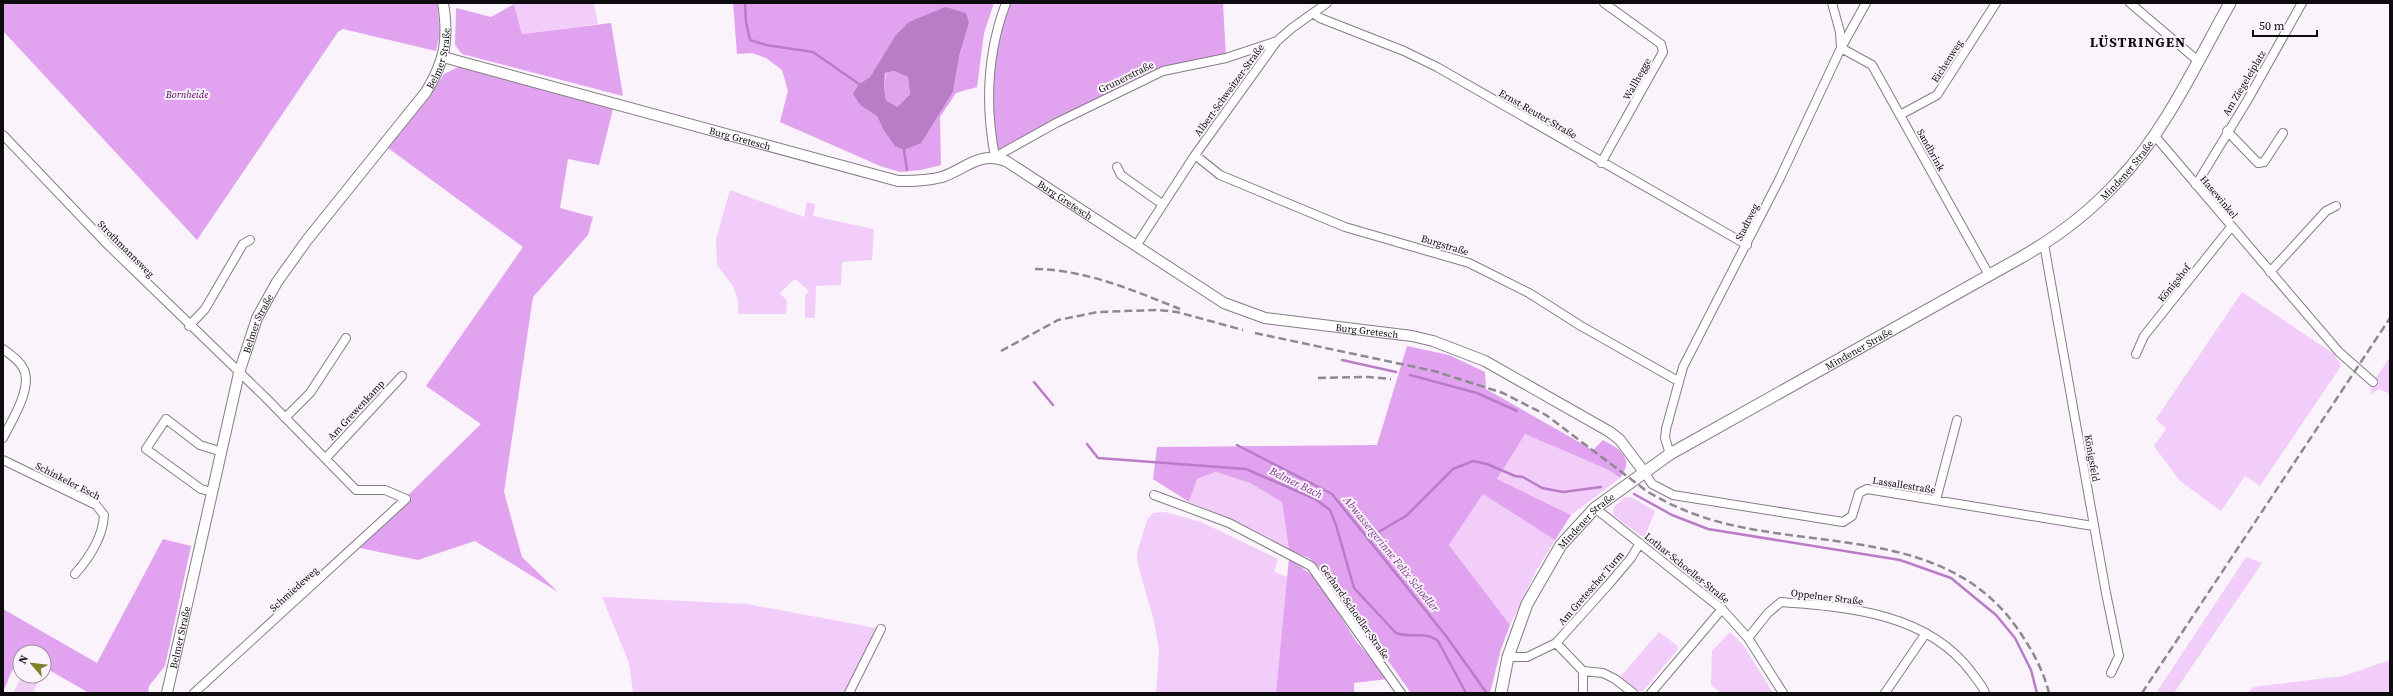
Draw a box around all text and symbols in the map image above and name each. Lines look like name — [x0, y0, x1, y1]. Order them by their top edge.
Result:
scale bar — [2253, 12, 2317, 38]
text: 50 m — [2259, 18, 2285, 34]
street label: Belmer Straße — [423, 28, 452, 91]
district label: LÜSTRINGEN — [2090, 32, 2186, 52]
street label: Eichenweg — [1928, 37, 1966, 85]
street label: Albert-Schweitzer-Straße — [1191, 41, 1267, 139]
street label: Am Ziegeleiplatz — [2219, 48, 2269, 118]
street label: Wallhegge — [1620, 56, 1654, 102]
street label: Grunerstraße — [1096, 58, 1156, 96]
street label: Ernst-Reuter-Straße — [1497, 86, 1579, 142]
park label: Bornheide — [165, 88, 208, 101]
street label: Burg Gretesch — [708, 123, 772, 153]
street label: Sandbrink — [1914, 127, 1948, 174]
street label: Mindener Straße — [2097, 137, 2156, 203]
street label: Hasewinkel — [2197, 173, 2241, 221]
street label: Burg Gretesch — [1035, 177, 1095, 222]
street label: Stadtweg — [1732, 201, 1762, 243]
street label: Strothmannsweg — [95, 218, 157, 280]
street label: Burgstraße — [1420, 232, 1470, 258]
street label: Königshof — [2155, 260, 2194, 305]
street label: Belmer Straße — [239, 291, 276, 355]
street label: Burg Gretesch — [1335, 320, 1399, 341]
street label: Mindener Straße — [1823, 324, 1895, 372]
street label: Am Grewenkamp — [325, 377, 387, 443]
street label: Königsfeld — [2081, 433, 2103, 483]
street label: Schinkeler Esch — [33, 459, 103, 503]
water label: Belmer Bach — [1266, 463, 1325, 502]
street label: Lassallestraße — [1872, 474, 1936, 496]
street label: Mindener Straße — [1554, 490, 1617, 551]
water label: Abwassergerinne Felix Schoeller — [1339, 492, 1443, 615]
street label: Lothar-Schoeller-Straße — [1642, 530, 1732, 606]
street label: Am Gretescher Turm — [1555, 548, 1627, 628]
street label: Gerhard-Schoeller-Straße — [1317, 562, 1393, 662]
street label: Schmiedeweg — [267, 564, 321, 614]
street label: Oppelner Straße — [1790, 586, 1864, 608]
street label: Belmer Straße — [166, 605, 193, 670]
north arrow — [12, 644, 52, 684]
text: N — [15, 652, 32, 667]

